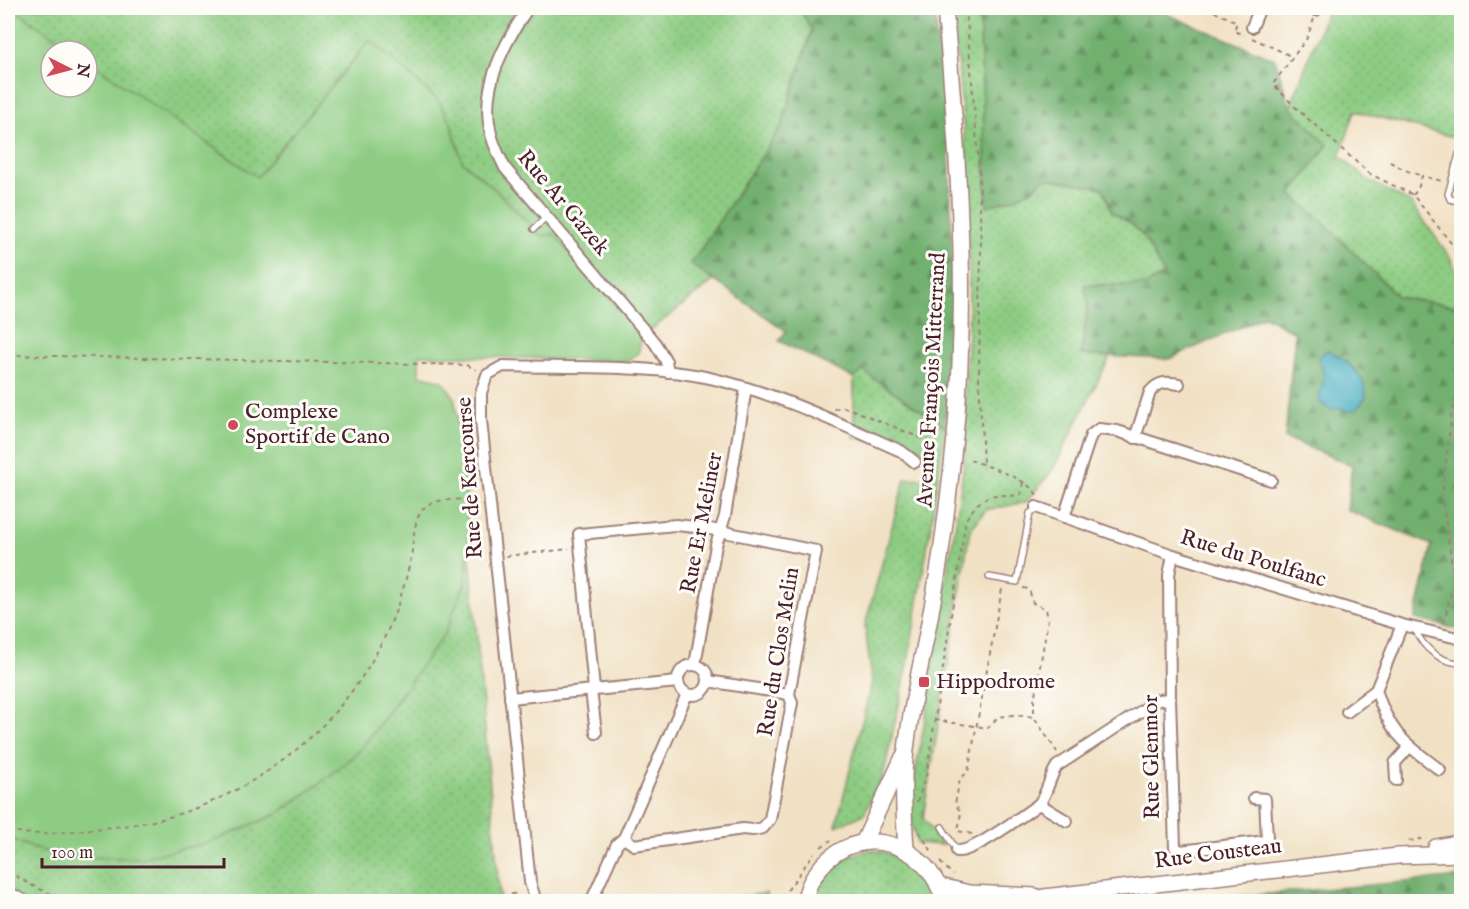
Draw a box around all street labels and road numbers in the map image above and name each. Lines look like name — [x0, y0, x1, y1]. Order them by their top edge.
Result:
street label: Rue Ar Gazek — [511, 144, 616, 262]
street label: Avenue François Mitterrand — [911, 251, 953, 509]
street label: Rue de Kercourse — [450, 396, 490, 560]
street label: Rue Er Meliner — [675, 450, 729, 596]
street label: Rue du Poulfanc — [1177, 524, 1329, 594]
street label: Rue du Clos Melin — [752, 565, 806, 739]
street label: Rue Glenmor — [1137, 694, 1167, 820]
street label: Rue Cousteau — [1153, 832, 1283, 876]

